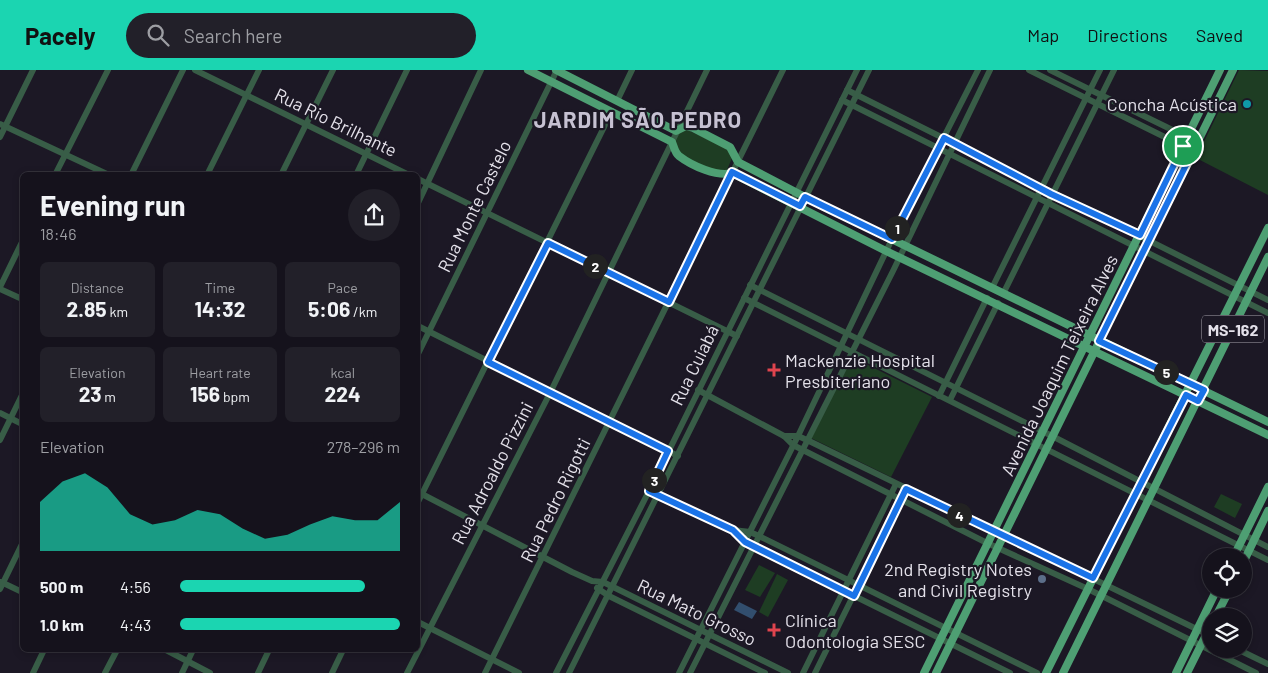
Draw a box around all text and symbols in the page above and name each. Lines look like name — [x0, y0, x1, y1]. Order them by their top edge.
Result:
search box — [126, 13, 476, 58]
text: Pacely — [25, 21, 96, 50]
icon: search — [144, 21, 172, 49]
text: Search here — [184, 24, 282, 47]
text: Map — [1027, 24, 1059, 46]
text: Directions — [1087, 24, 1168, 46]
text: Saved — [1196, 24, 1243, 46]
street label: Rua Rio Brilhante — [271, 83, 401, 161]
place label: Concha Acústica — [1107, 93, 1237, 115]
marker: Concha Acústica — [1241, 98, 1253, 110]
district label: JARDIM SÃO PEDRO — [534, 106, 742, 132]
pin — [1162, 125, 1204, 167]
icon: arrive — [1169, 132, 1197, 160]
street label: Rua Monte Castelo — [433, 137, 515, 275]
text: Evening run — [40, 188, 186, 222]
button: share — [348, 189, 400, 241]
pin: 1 — [884, 216, 910, 240]
text: 1 — [895, 220, 900, 237]
text: 18:46 — [40, 224, 76, 243]
street label: Avenida Joaquim Teixeira Alves — [996, 251, 1122, 479]
pin: 2 — [582, 254, 608, 278]
text: 2 — [592, 258, 599, 275]
text: Distance — [71, 279, 124, 296]
text: Time — [205, 279, 235, 296]
text: Pace — [328, 279, 358, 296]
text: 2.85 — [67, 296, 107, 321]
text: 14:32 — [195, 296, 245, 321]
text: 5:06 — [308, 296, 350, 321]
text: km — [107, 303, 128, 320]
text: /km — [350, 303, 377, 320]
road number: MS-162 — [1202, 315, 1264, 342]
street label: Rua Cuiabá — [665, 321, 723, 409]
place label: Mackenzie Hospital Presbiteriano — [785, 349, 935, 392]
pin: 5 — [1154, 360, 1178, 384]
marker: Mackenzie Hospital Presbiteriano — [767, 363, 781, 377]
text: Elevation — [69, 364, 126, 381]
text: Heart rate — [189, 364, 251, 381]
text: kcal — [330, 364, 355, 381]
text: 5 — [1163, 364, 1170, 381]
text: 23 — [79, 381, 102, 406]
text: 156 — [190, 381, 220, 406]
text: 224 — [325, 381, 361, 406]
text: m — [102, 388, 116, 405]
text: bpm — [220, 388, 250, 405]
street label: Rua Adroaldo Pizzini — [447, 398, 537, 548]
street label: Rua Pedro Rigotti — [515, 434, 595, 566]
text: Elevation — [40, 437, 104, 456]
text: 278–296 m — [327, 437, 400, 456]
pin: 3 — [642, 468, 666, 492]
text: 3 — [651, 472, 658, 489]
pin: 4 — [946, 502, 972, 528]
text: 4 — [955, 507, 964, 524]
map controls — [1202, 548, 1252, 658]
button: locate — [1202, 548, 1252, 598]
place label: 2nd Registry Notes and Civil Registry — [884, 558, 1032, 601]
marker: 2nd Registry Notes and Civil Registry — [1036, 573, 1048, 585]
street label: Rua Mato Grosso — [634, 574, 760, 650]
text: 500 m — [40, 577, 83, 596]
text: 4:56 — [120, 577, 151, 596]
button: layers — [1202, 608, 1252, 658]
place label: Clínica Odontologia SESC — [785, 609, 925, 652]
text: 1.0 km — [40, 615, 84, 634]
text: 4:43 — [120, 615, 151, 634]
marker: Clínica Odontologia SESC — [767, 623, 781, 637]

